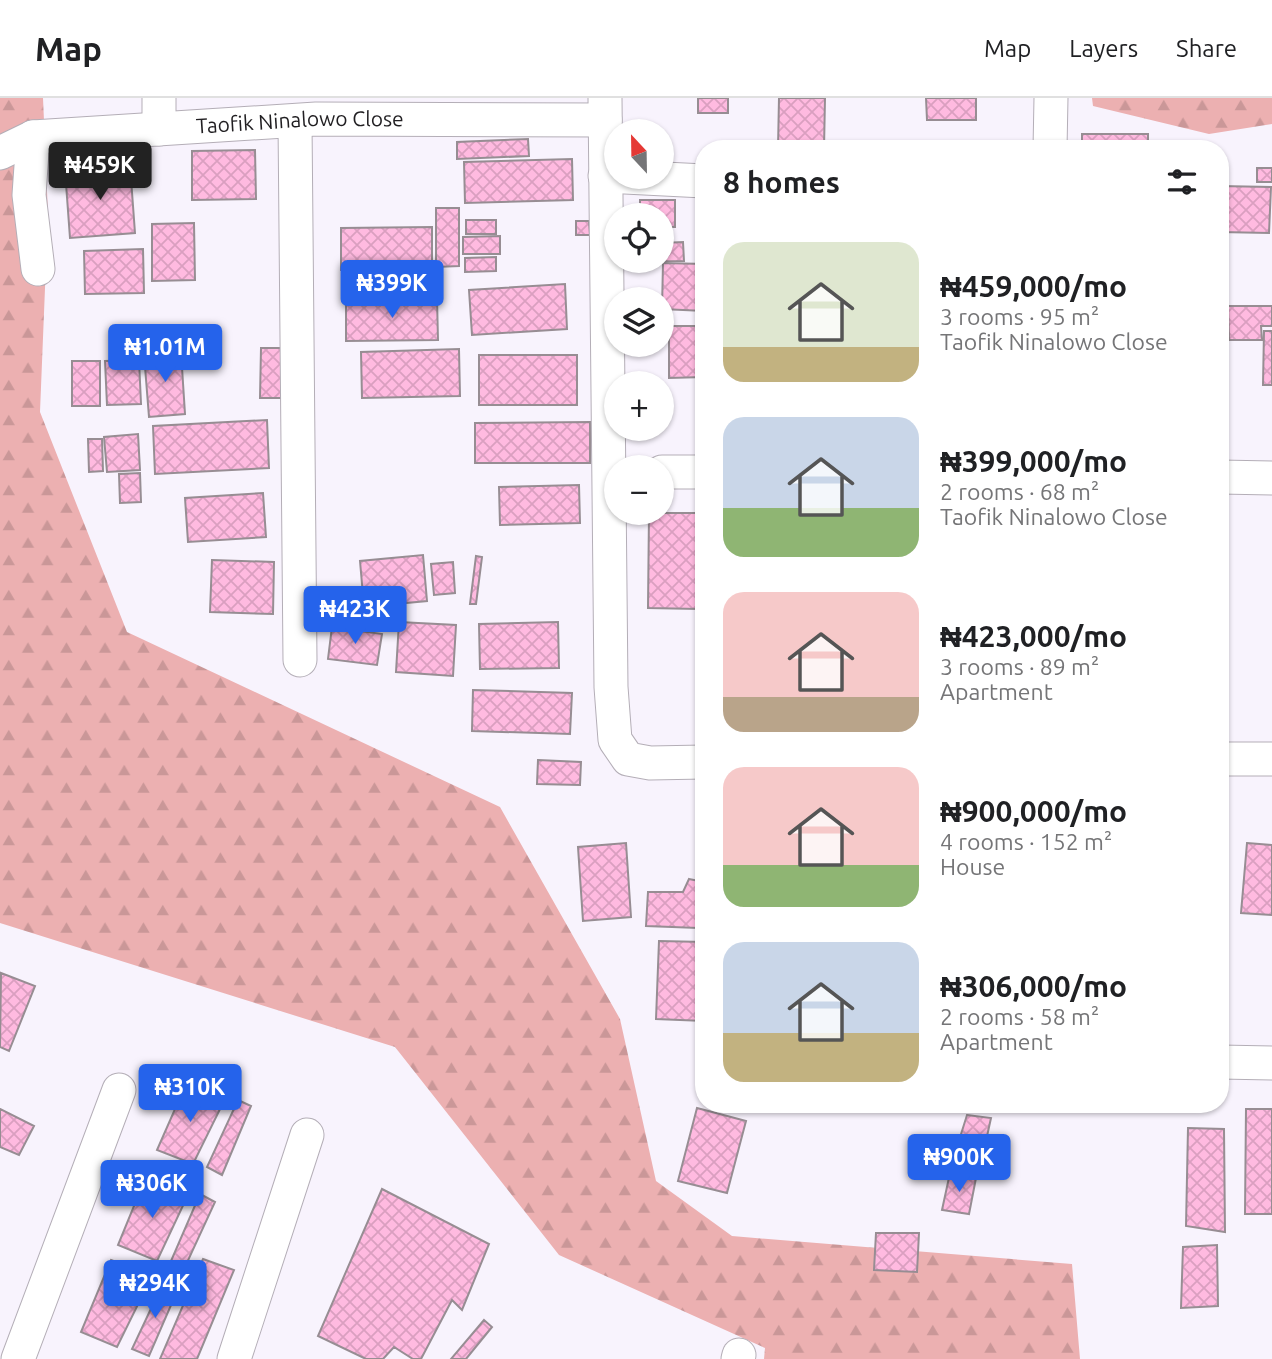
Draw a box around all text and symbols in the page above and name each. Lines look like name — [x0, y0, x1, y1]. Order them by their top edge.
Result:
text: Map — [35, 30, 102, 67]
text: Map — [984, 35, 1031, 62]
text: Layers — [1069, 35, 1138, 62]
text: Share — [1176, 35, 1237, 62]
street label: Taofik Ninalowo Close — [195, 106, 404, 138]
north arrow — [604, 119, 674, 189]
map controls — [604, 119, 674, 525]
pin: ₦459K — [51, 142, 149, 202]
text: ₦459K — [65, 152, 135, 177]
icon: filters — [1163, 163, 1201, 201]
text: 8 homes — [723, 165, 840, 199]
button: locate — [604, 203, 674, 273]
pin: ₦399K — [343, 260, 441, 320]
text: ₦459,000/mo — [940, 269, 1127, 303]
text: ₦399K — [357, 270, 427, 295]
icon: home — [779, 270, 863, 354]
button: layers — [604, 287, 674, 357]
text: 3 rooms · 95 m² — [940, 304, 1099, 329]
pin: ₦1.01M — [108, 324, 222, 384]
text: Taofik Ninalowo Close — [940, 329, 1168, 354]
text: ₦1.01M — [124, 334, 206, 359]
button: + — [604, 371, 674, 441]
text: ₦399,000/mo — [940, 444, 1127, 478]
icon: home — [779, 445, 863, 529]
button: − — [604, 455, 674, 525]
text: 2 rooms · 68 m² — [940, 479, 1099, 504]
text: Taofik Ninalowo Close — [940, 504, 1168, 529]
pin: ₦423K — [306, 587, 404, 646]
text: ₦423K — [320, 596, 390, 621]
text: ₦423,000/mo — [940, 619, 1127, 653]
icon: home — [779, 620, 863, 704]
text: 3 rooms · 89 m² — [940, 654, 1099, 679]
text: Apartment — [940, 679, 1053, 704]
text: ₦900,000/mo — [940, 794, 1127, 828]
icon: home — [779, 795, 863, 879]
text: 4 rooms · 152 m² — [940, 829, 1112, 854]
text: House — [940, 854, 1005, 879]
text: ₦306,000/mo — [940, 969, 1127, 1003]
icon: home — [779, 970, 863, 1054]
text: 2 rooms · 58 m² — [940, 1004, 1099, 1029]
text: Apartment — [940, 1029, 1053, 1054]
pin: ₦310K — [141, 1065, 239, 1124]
text: ₦310K — [155, 1074, 225, 1099]
pin: ₦900K — [910, 1134, 1008, 1194]
text: ₦900K — [924, 1144, 994, 1169]
pin: ₦306K — [103, 1160, 201, 1220]
text: ₦306K — [117, 1170, 187, 1195]
pin: ₦294K — [106, 1260, 204, 1320]
text: ₦294K — [120, 1270, 190, 1295]

